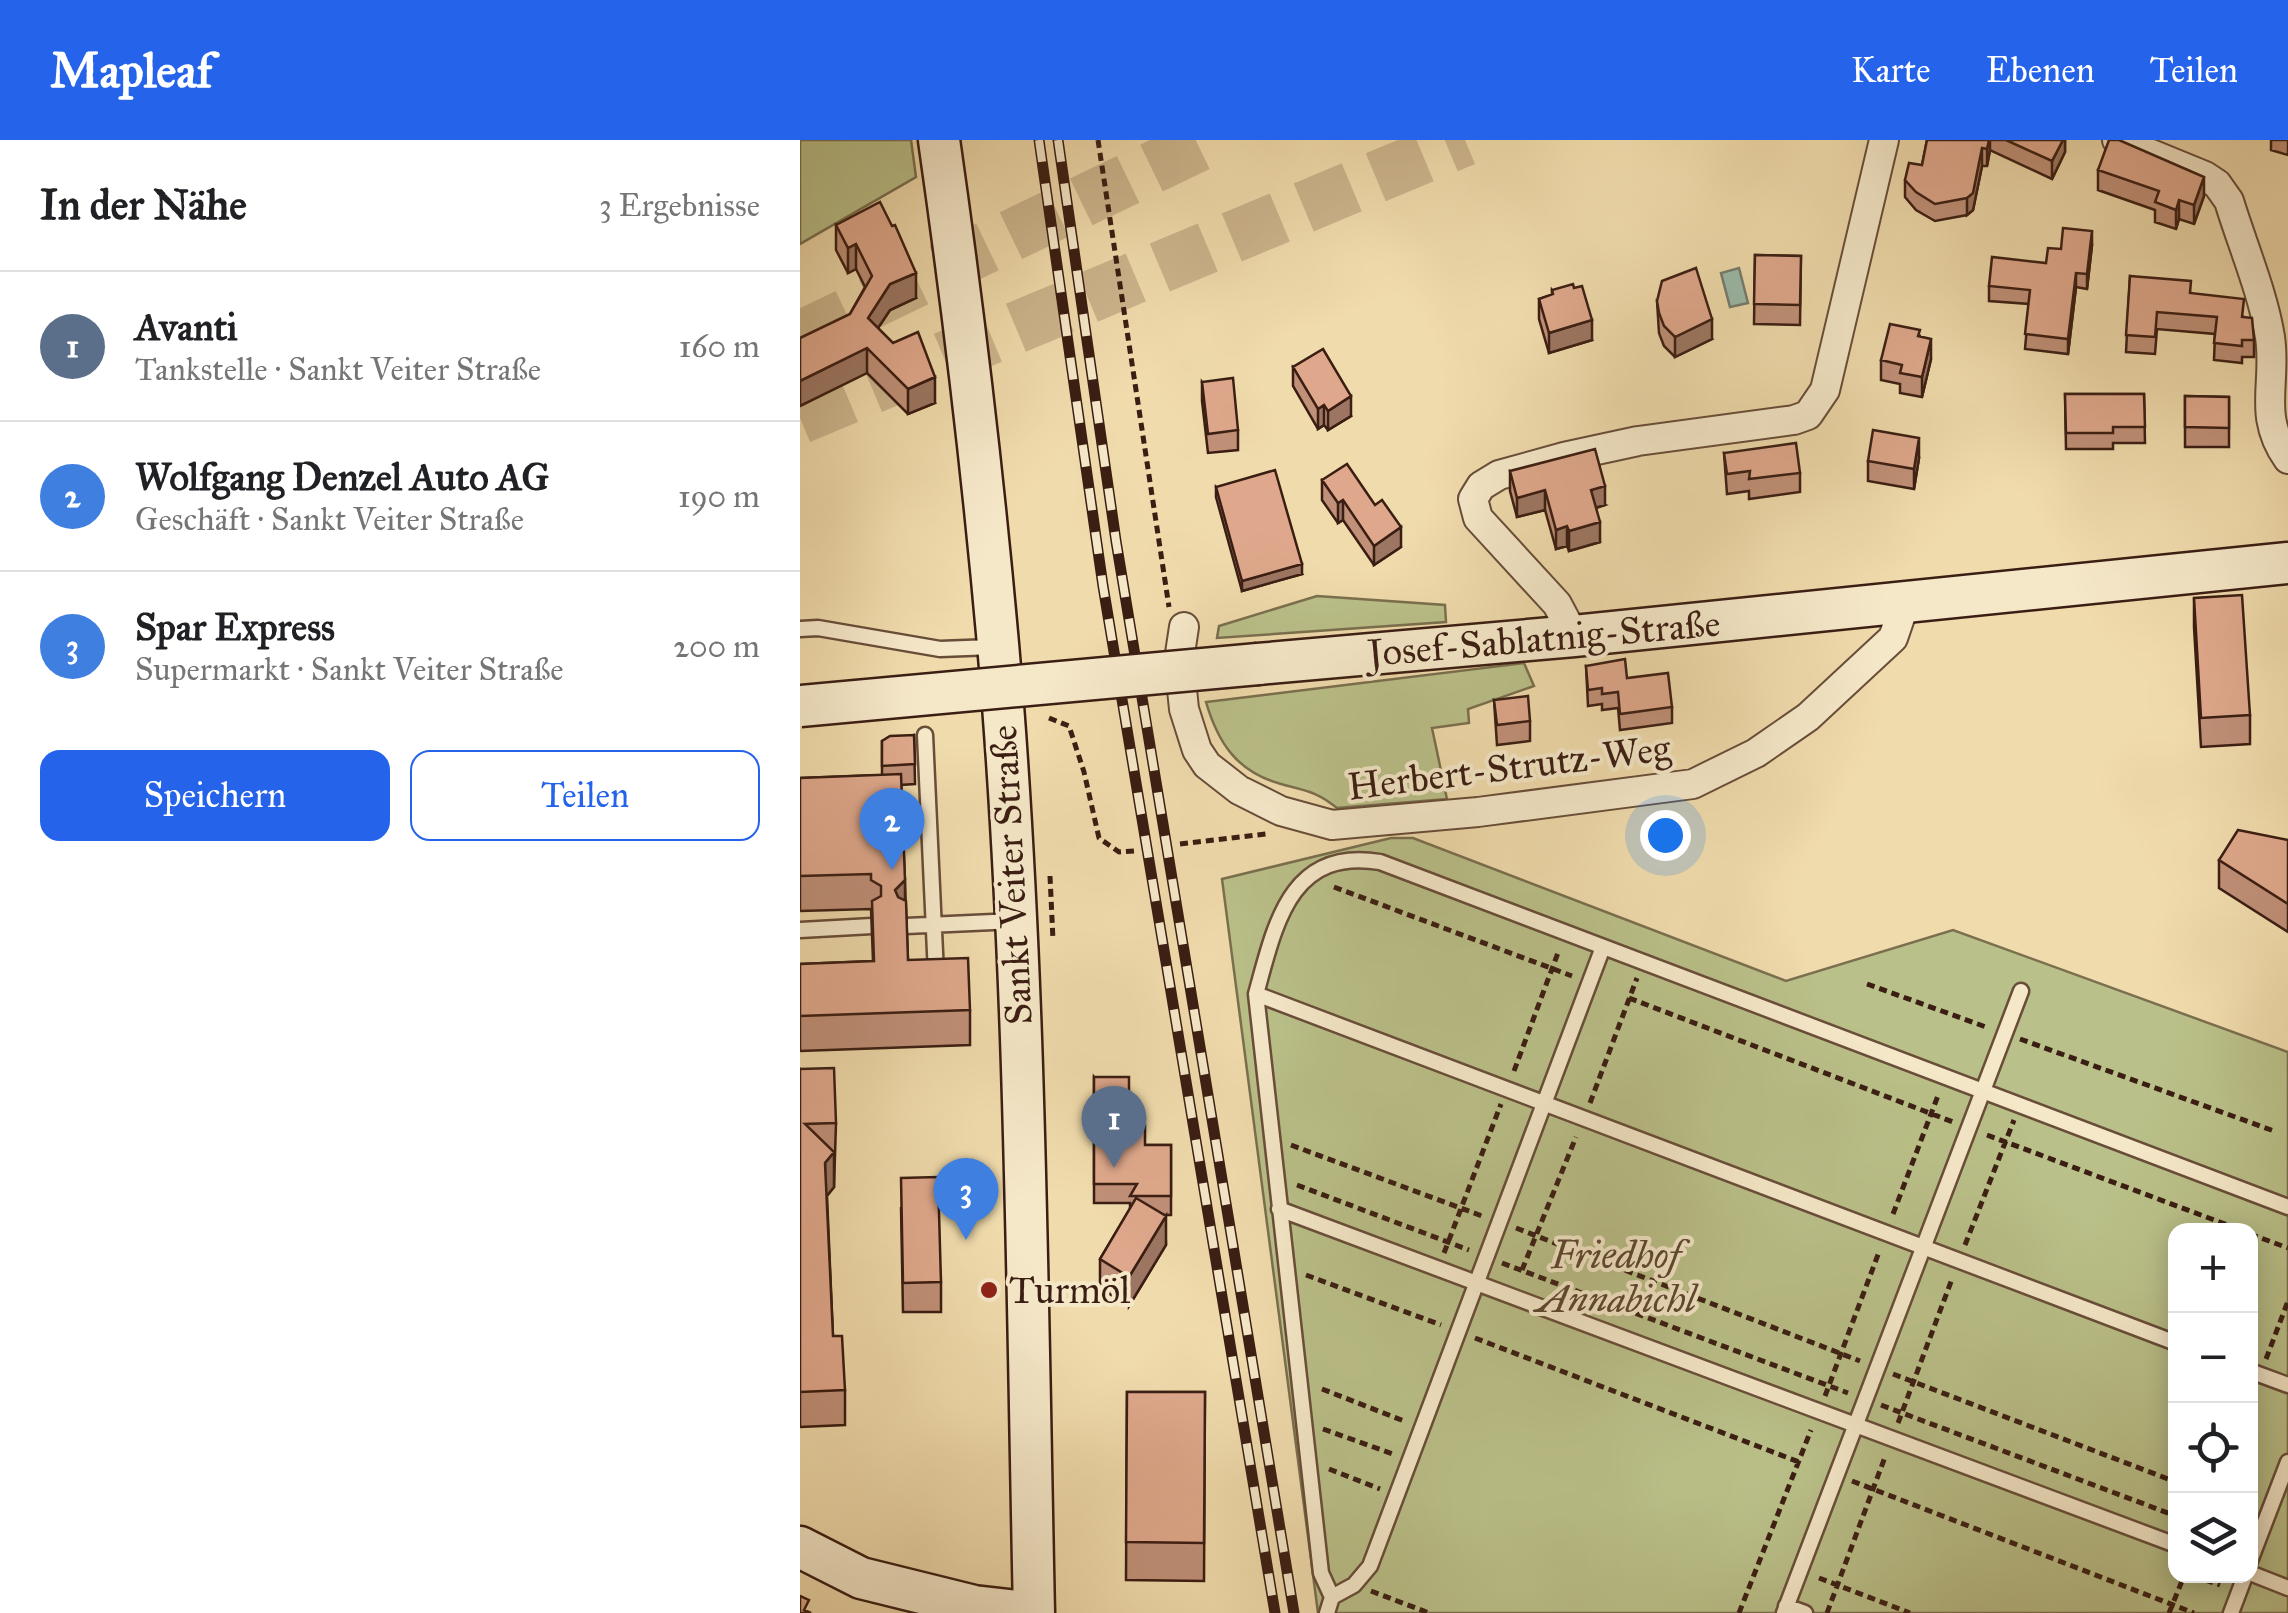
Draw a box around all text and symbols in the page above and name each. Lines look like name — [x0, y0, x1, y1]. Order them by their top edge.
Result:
text: Mapleaf — [50, 41, 213, 100]
text: Karte — [1851, 49, 1931, 92]
text: Ebenen — [1986, 49, 2095, 92]
text: Teilen — [2150, 49, 2238, 92]
text: In der Nähe — [40, 179, 247, 231]
text: 3 Ergebnisse — [599, 186, 760, 225]
text: Avanti — [135, 304, 238, 350]
text: 1 — [66, 327, 79, 366]
text: 160 m — [679, 327, 760, 366]
text: Tankstelle · Sankt Veiter Straße — [135, 350, 541, 389]
text: Wolfgang Denzel Auto AG — [135, 454, 549, 500]
text: 2 — [65, 477, 80, 516]
text: 190 m — [678, 477, 760, 516]
text: Geschäft · Sankt Veiter Straße — [135, 500, 524, 539]
street label: Josef-Sablatnig-Straße — [1362, 600, 1722, 678]
text: Spar Express — [135, 604, 335, 650]
text: 3 — [66, 627, 79, 666]
text: 200 m — [673, 627, 760, 666]
text: Supermarkt · Sankt Veiter Straße — [135, 650, 564, 689]
street label: Sankt Veiter Straße — [980, 724, 1042, 1026]
street label: Herbert-Strutz-Weg — [1345, 724, 1673, 810]
button: Speichern — [40, 750, 390, 841]
button: Teilen — [410, 750, 760, 841]
pin: 2 — [859, 788, 924, 870]
your location — [1640, 810, 1691, 861]
pin: 1 — [1082, 1086, 1146, 1168]
pin: 3 — [934, 1158, 998, 1240]
map controls — [2168, 1223, 2258, 1583]
button: + — [2168, 1223, 2258, 1313]
park label: Friedhof Annabichl — [1532, 1232, 1699, 1322]
place label: Turmöl — [1009, 1267, 1131, 1313]
marker: Turmöl — [978, 1279, 1000, 1301]
button: − — [2168, 1313, 2258, 1403]
button: locate — [2168, 1403, 2258, 1493]
button: layers — [2168, 1493, 2258, 1583]

